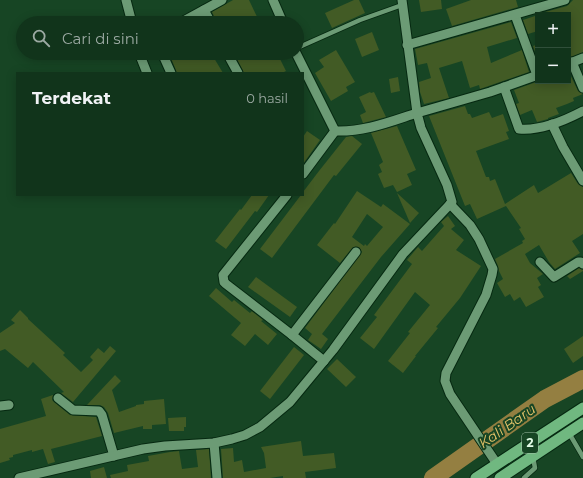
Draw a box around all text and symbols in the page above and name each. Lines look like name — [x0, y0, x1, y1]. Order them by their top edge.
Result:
map controls — [535, 12, 571, 84]
button: + — [535, 12, 571, 48]
search box — [16, 16, 304, 60]
icon: search — [30, 27, 52, 49]
text: Cari di sini — [62, 29, 139, 48]
button: − — [535, 48, 571, 84]
text: Terdekat — [32, 88, 111, 108]
text: 0 hasil — [246, 90, 288, 106]
water label: Kali Baru — [475, 400, 539, 452]
road number: 2 — [522, 433, 538, 453]

